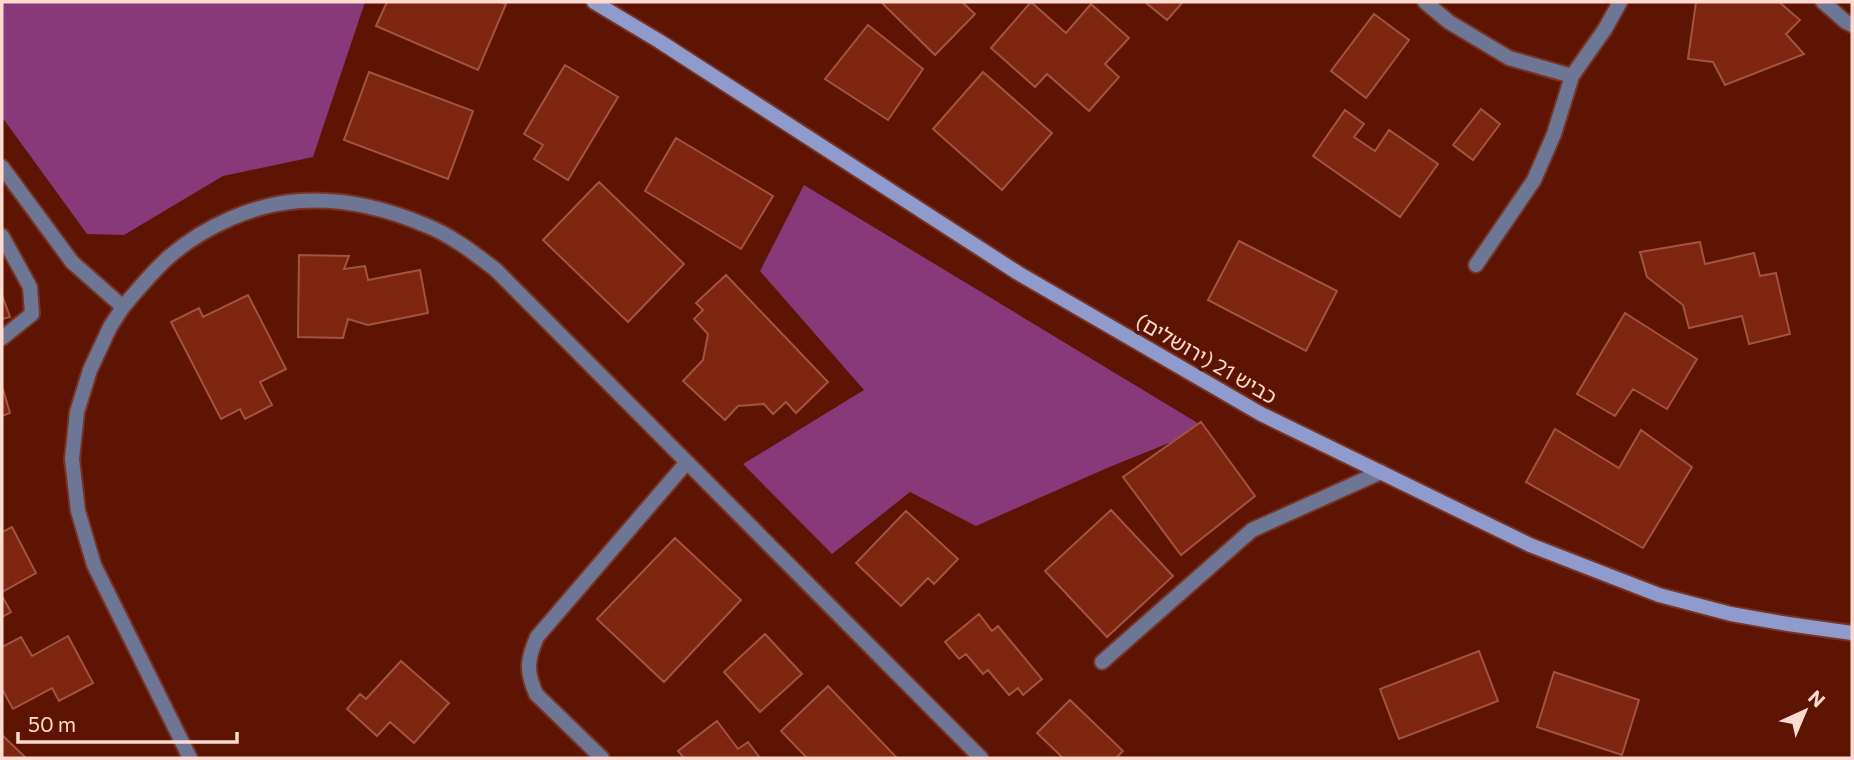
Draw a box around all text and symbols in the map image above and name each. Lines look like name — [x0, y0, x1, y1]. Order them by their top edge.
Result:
street label: כביש 21 (ירושלים) — [1132, 308, 1282, 408]
north arrow — [1770, 676, 1840, 746]
text: N — [1804, 685, 1830, 712]
scale bar — [18, 700, 236, 744]
text: 50 m — [28, 711, 76, 736]

